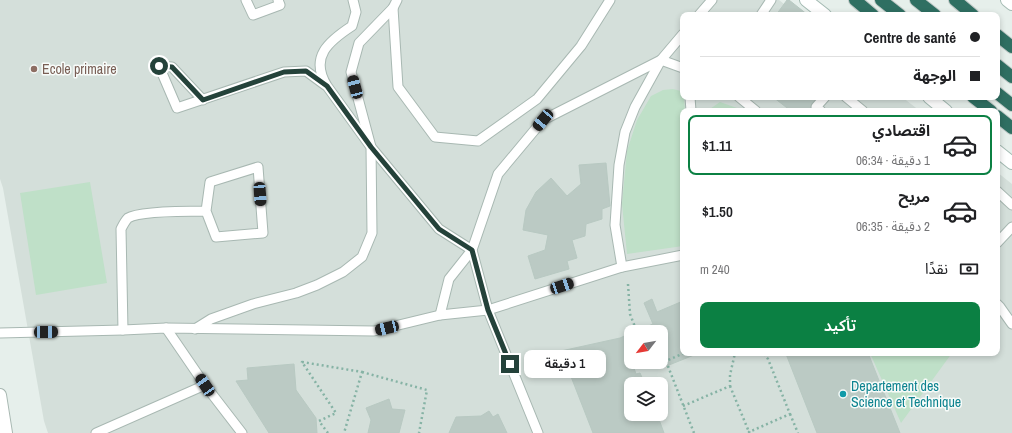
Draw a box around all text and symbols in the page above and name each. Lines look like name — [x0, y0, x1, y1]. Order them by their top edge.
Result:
text: Centre de santé — [864, 27, 956, 48]
route start — [150, 57, 168, 75]
place label: Ecole primaire — [42, 60, 117, 78]
marker: Ecole primaire — [29, 64, 39, 74]
text: الوجهة — [913, 65, 956, 86]
car — [346, 74, 364, 100]
car — [531, 107, 555, 133]
text: اقتصادي — [872, 120, 930, 141]
icon: car — [942, 127, 978, 163]
text: $1.11 — [702, 135, 732, 156]
text: 1 دقيقة · 06:34 — [856, 152, 930, 169]
car — [253, 182, 267, 206]
text: مريح — [898, 186, 930, 207]
icon: car — [942, 193, 978, 229]
text: $1.50 — [702, 201, 733, 222]
text: 2 دقيقة · 06:35 — [856, 218, 930, 235]
text: نقدًا — [925, 258, 948, 279]
icon: cash — [958, 258, 980, 280]
text: 240 m — [700, 261, 730, 278]
car — [549, 277, 575, 295]
button: تأكيد — [700, 302, 980, 348]
car — [374, 319, 400, 337]
north arrow — [624, 325, 668, 369]
map controls — [624, 325, 668, 421]
car — [34, 326, 58, 338]
callout: 1 دقيقة — [524, 350, 606, 378]
route end — [501, 355, 519, 373]
text: 1 دقيقة — [545, 355, 585, 372]
car — [193, 372, 217, 398]
button: layers — [624, 377, 668, 421]
place label: Departement des Science et Technique — [851, 377, 961, 411]
marker: Departement des Science et Technique — [838, 389, 848, 399]

